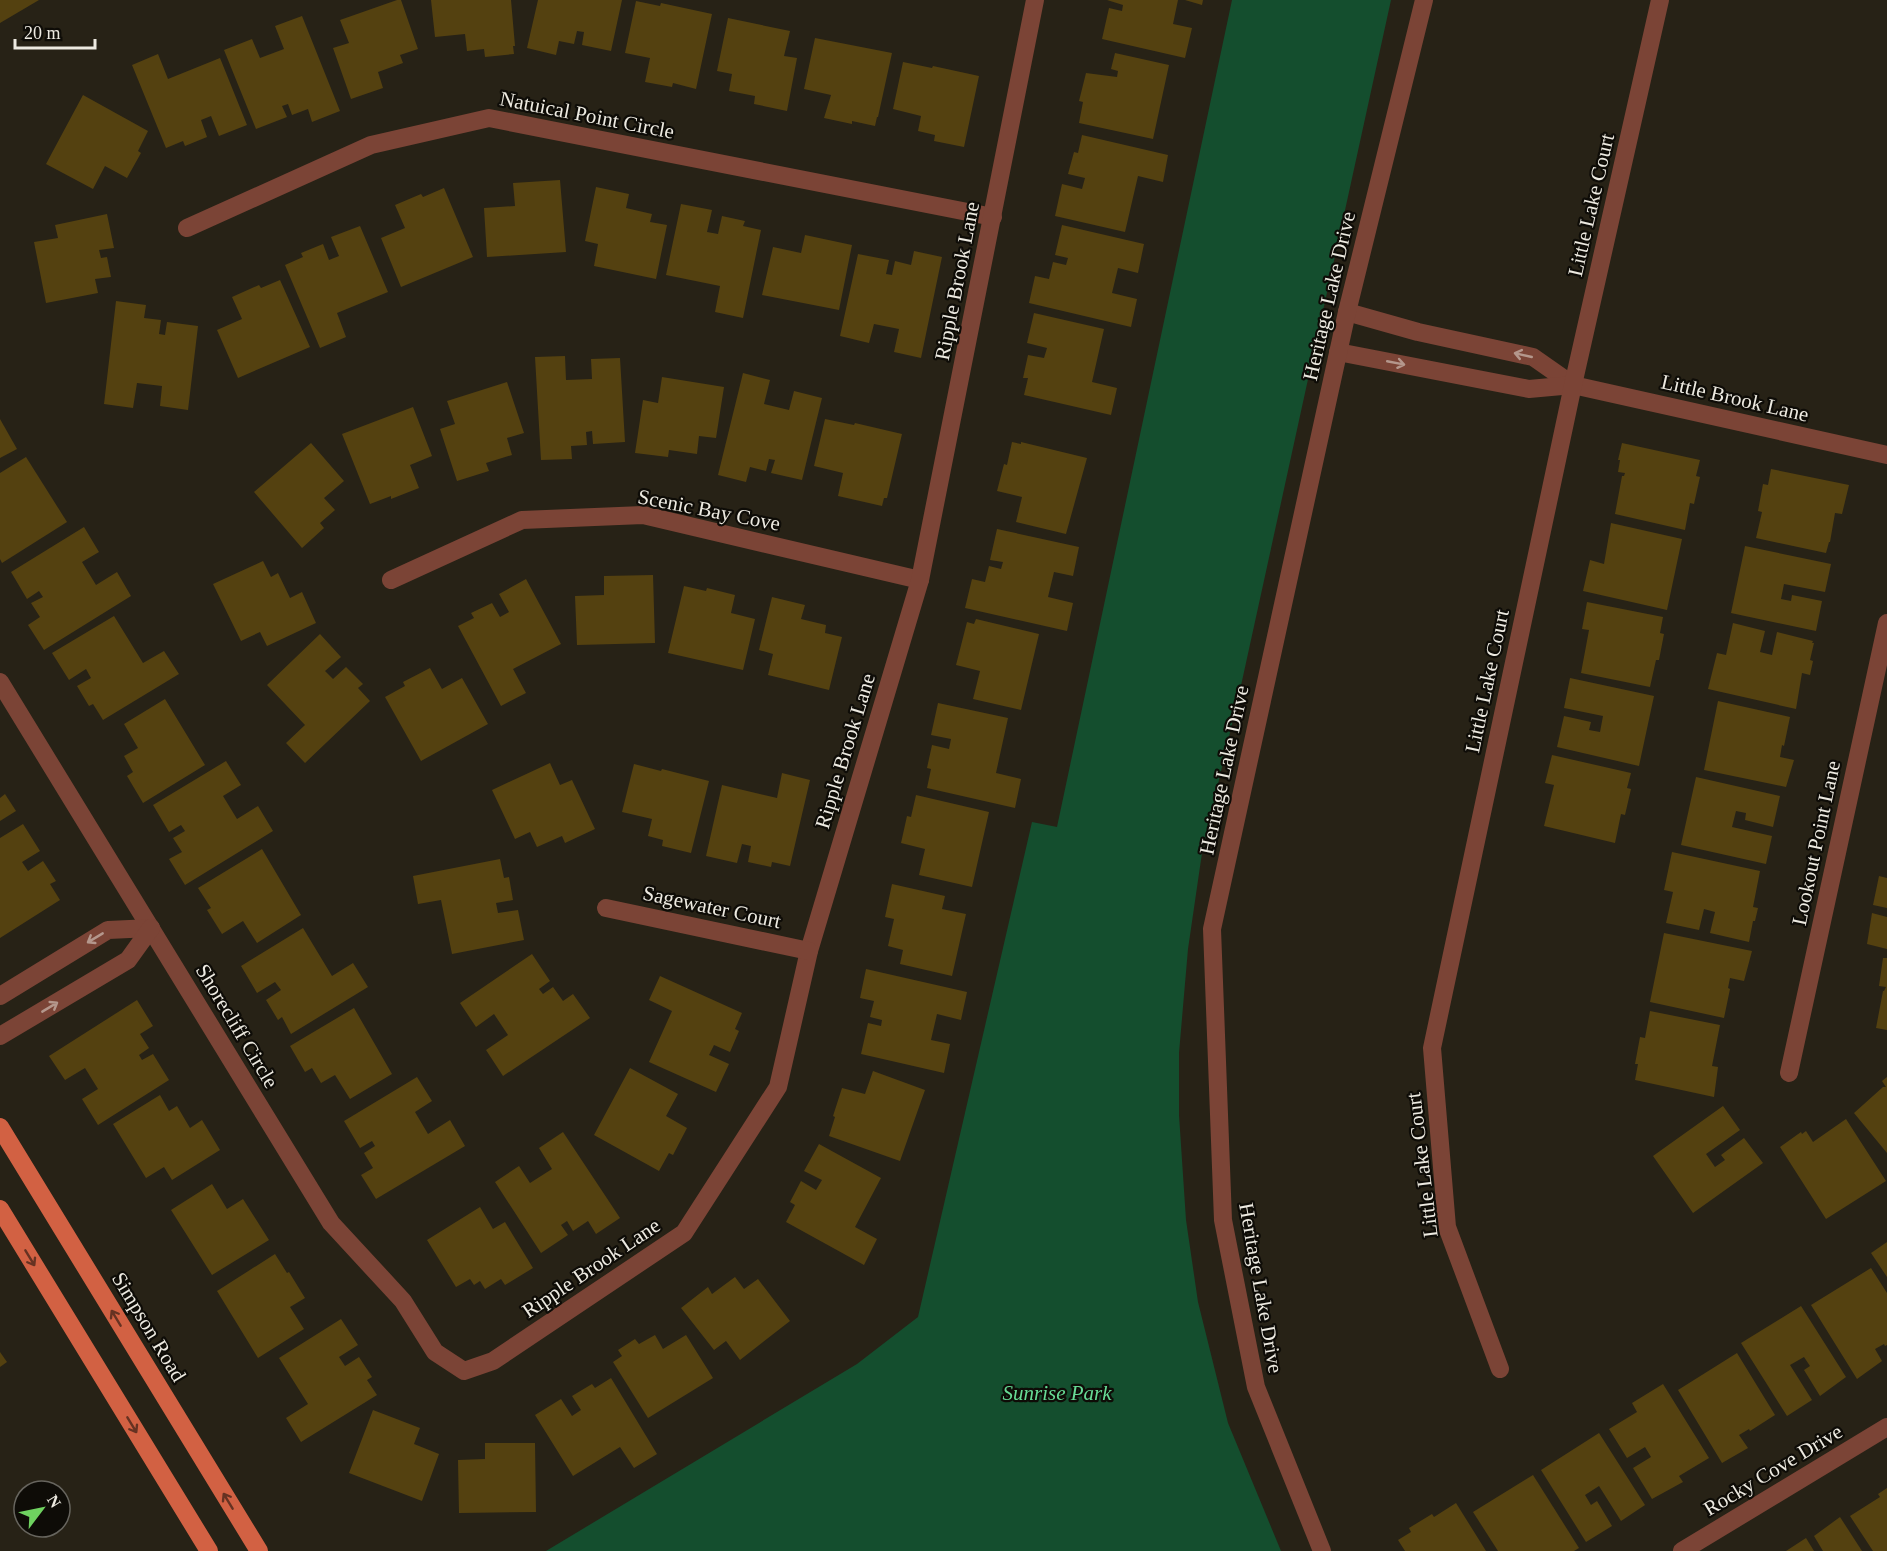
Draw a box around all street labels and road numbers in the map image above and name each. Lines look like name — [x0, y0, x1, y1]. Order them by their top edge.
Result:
street label: Natuical Point Circle — [498, 86, 676, 144]
street label: Little Lake Court — [1563, 131, 1619, 279]
street label: Ripple Brook Lane — [930, 200, 984, 362]
street label: Heritage Lake Drive — [1298, 209, 1360, 383]
street label: Little Brook Lane — [1659, 369, 1811, 427]
street label: Scenic Bay Cove — [636, 484, 782, 536]
street label: Little Lake Court — [1460, 607, 1514, 755]
street label: Ripple Brook Lane — [810, 671, 880, 831]
street label: Heritage Lake Drive — [1194, 683, 1254, 857]
street label: Lookout Point Lane — [1787, 758, 1845, 928]
street label: Sagewater Court — [641, 881, 783, 933]
street label: Shorecliff Circle — [191, 960, 283, 1092]
street label: Little Lake Court — [1401, 1091, 1443, 1239]
street label: Heritage Lake Drive — [1234, 1201, 1288, 1375]
street label: Ripple Brook Lane — [518, 1213, 664, 1323]
street label: Simpson Road — [107, 1268, 191, 1386]
street label: Rocky Cove Drive — [1699, 1419, 1847, 1521]

